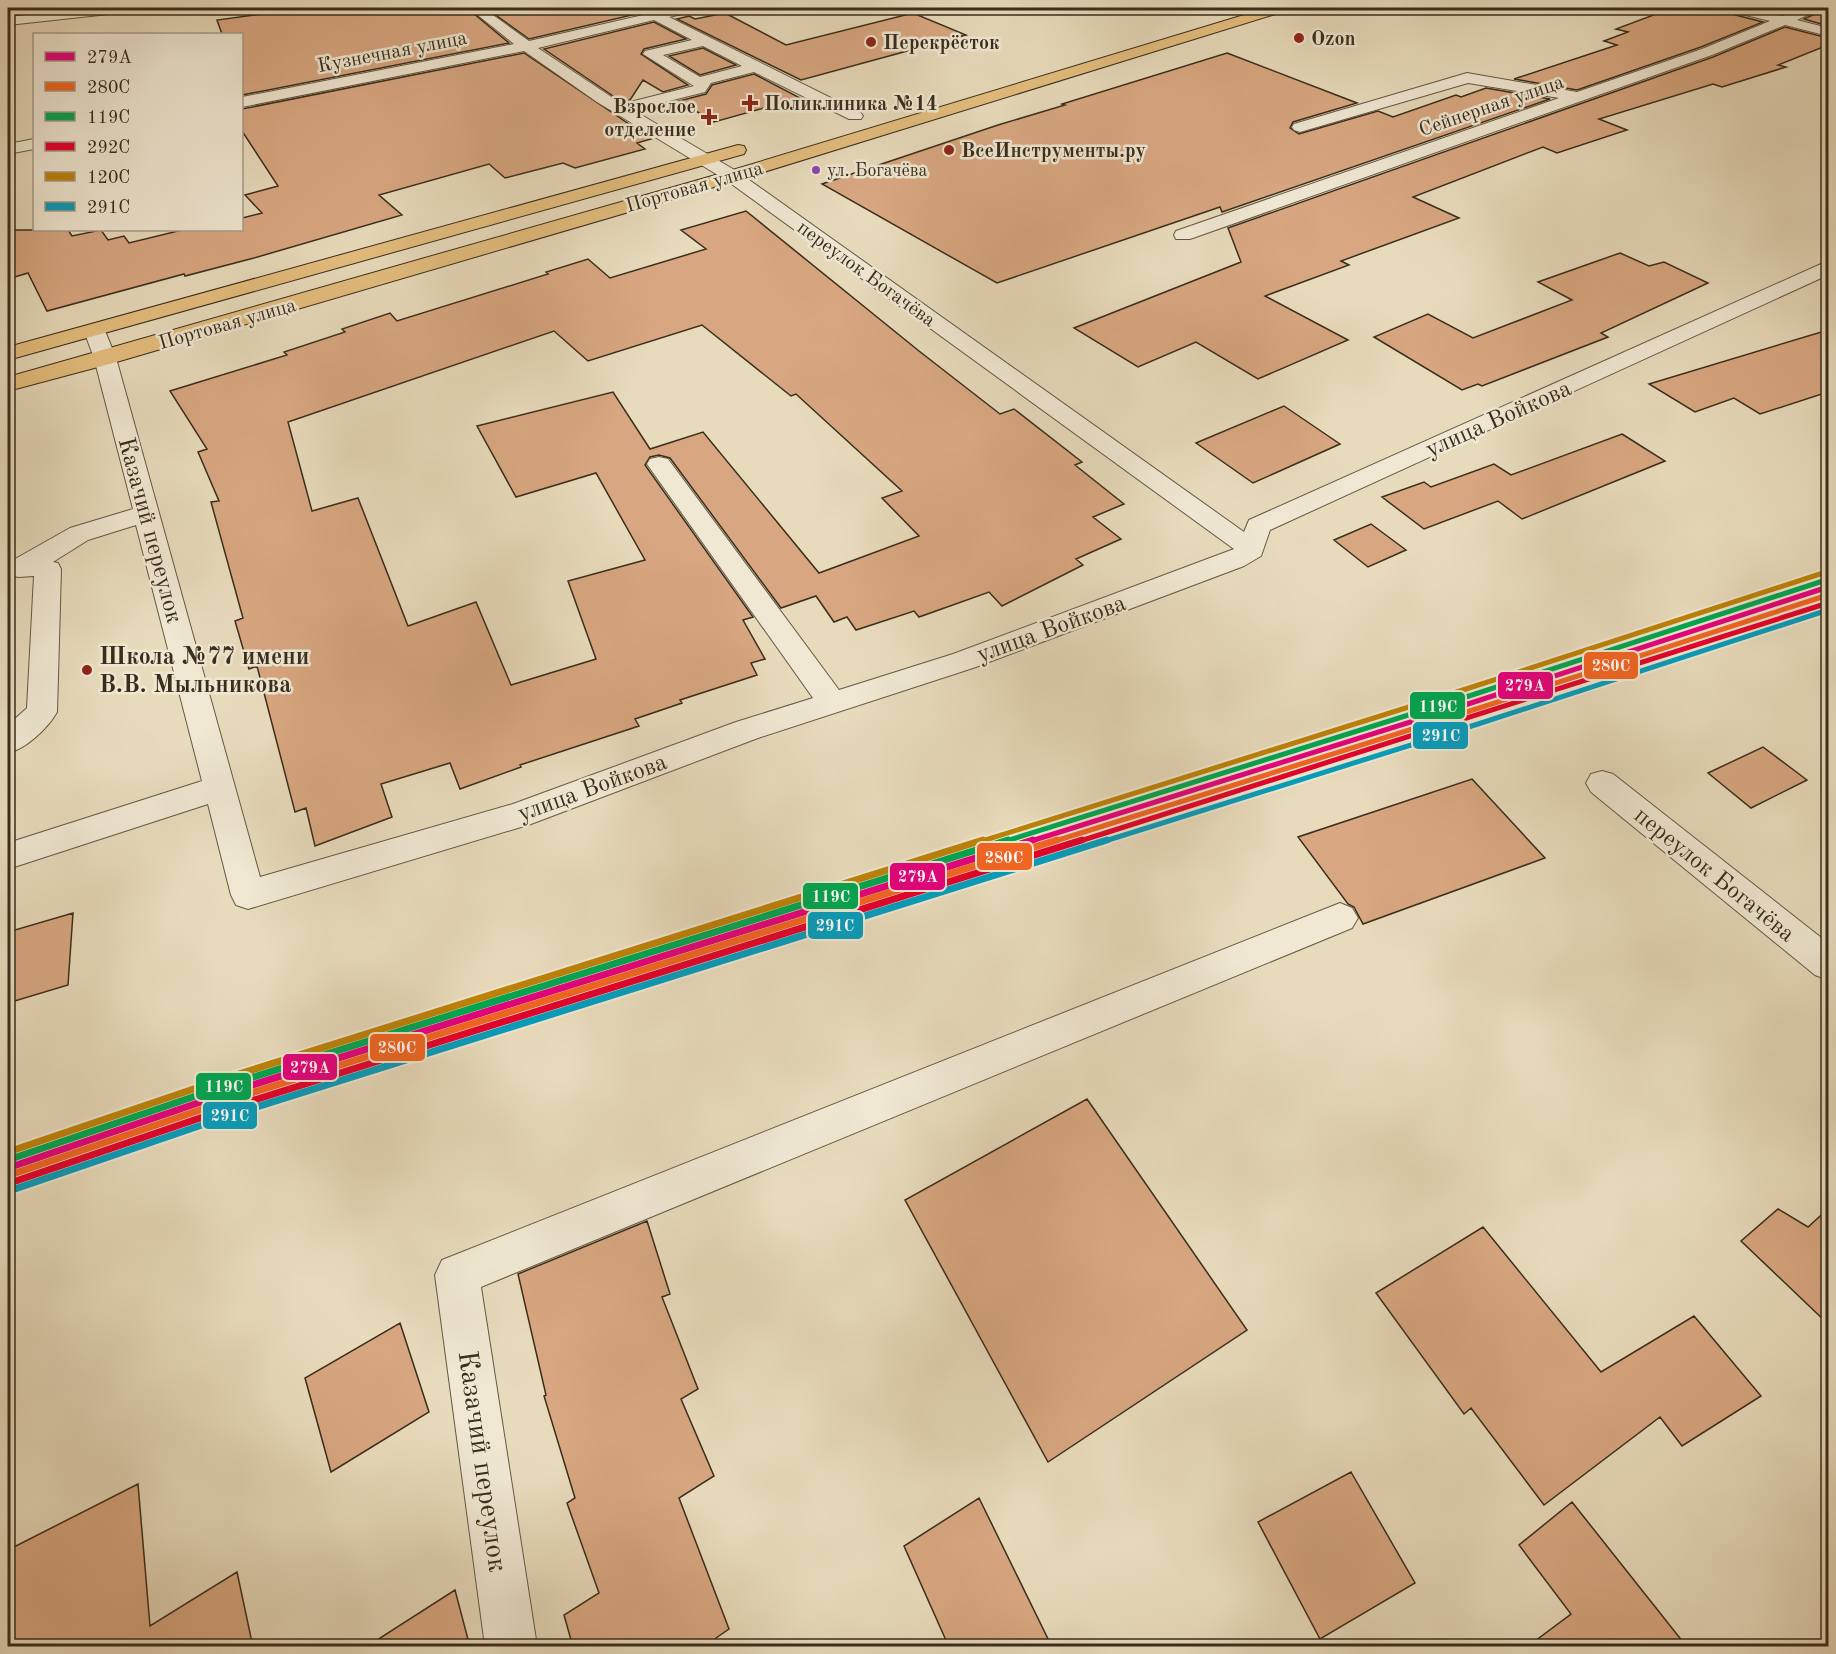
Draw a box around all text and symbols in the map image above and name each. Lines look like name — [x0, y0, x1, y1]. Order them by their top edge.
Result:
street label: Кузнечная улица — [316, 29, 469, 77]
place label: Ozon — [1311, 30, 1356, 50]
marker: Ozon — [1292, 31, 1306, 45]
legend — [33, 33, 243, 231]
place label: Перекрёсток — [883, 34, 1000, 54]
marker: Перекрёсток — [864, 35, 878, 49]
text: 279А — [87, 49, 132, 67]
street label: Сейнерная улица — [1417, 73, 1567, 141]
text: 280С — [87, 79, 130, 97]
marker: Поликлиника №14 — [741, 94, 759, 112]
place label: Поликлиника №14 — [764, 95, 938, 115]
place label: Взрослое отделение — [604, 98, 696, 141]
marker: Взрослое отделение — [700, 108, 718, 126]
text: 119С — [87, 109, 130, 127]
text: 292С — [87, 139, 130, 157]
place label: ВсеИнструменты.ру — [961, 142, 1146, 162]
marker: ВсеИнструменты.ру — [942, 143, 956, 157]
street label: Портовая улица — [624, 159, 766, 217]
place label: ул. Богачёва — [827, 162, 927, 180]
marker: ул. Богачёва — [810, 164, 822, 176]
text: 120С — [87, 169, 130, 187]
text: 291С — [87, 199, 130, 217]
street label: переулок Богачёва — [793, 218, 939, 331]
street label: Портовая улица — [157, 296, 299, 354]
street label: улица Войкова — [1422, 377, 1575, 463]
street label: Казачий переулок — [113, 435, 185, 626]
street label: улица Войкова — [974, 592, 1130, 668]
place label: Школа №77 имени В.В. Мыльникова — [99, 646, 310, 698]
line badge: 280С — [1583, 651, 1639, 680]
text: 280С — [1592, 659, 1630, 675]
marker: Школа №77 имени В.В. Мыльникова — [80, 663, 94, 677]
line badge: 279А — [1497, 671, 1554, 700]
text: 279А — [1505, 679, 1545, 695]
line badge: 119С — [1409, 691, 1466, 720]
text: 119С — [1419, 700, 1457, 716]
line badge: 291С — [1412, 721, 1469, 750]
text: 291С — [1422, 729, 1460, 745]
street label: улица Войкова — [515, 751, 671, 827]
street label: переулок Богачёва — [1629, 804, 1799, 947]
line badge: 280С — [976, 842, 1033, 871]
text: 280С — [985, 851, 1023, 867]
line badge: 279А — [889, 862, 946, 891]
text: 279А — [898, 870, 938, 886]
line badge: 119С — [802, 882, 859, 910]
text: 119С — [812, 890, 850, 906]
line badge: 291С — [807, 911, 864, 940]
text: 291С — [816, 919, 854, 935]
line badge: 280С — [369, 1033, 426, 1062]
text: 280С — [378, 1041, 416, 1057]
line badge: 279А — [282, 1053, 338, 1081]
text: 279А — [290, 1061, 330, 1077]
line badge: 119С — [195, 1072, 252, 1101]
text: 119С — [205, 1080, 243, 1096]
line badge: 291С — [202, 1101, 258, 1130]
text: 291С — [211, 1109, 249, 1125]
street label: Казачий переулок — [452, 1349, 510, 1574]

